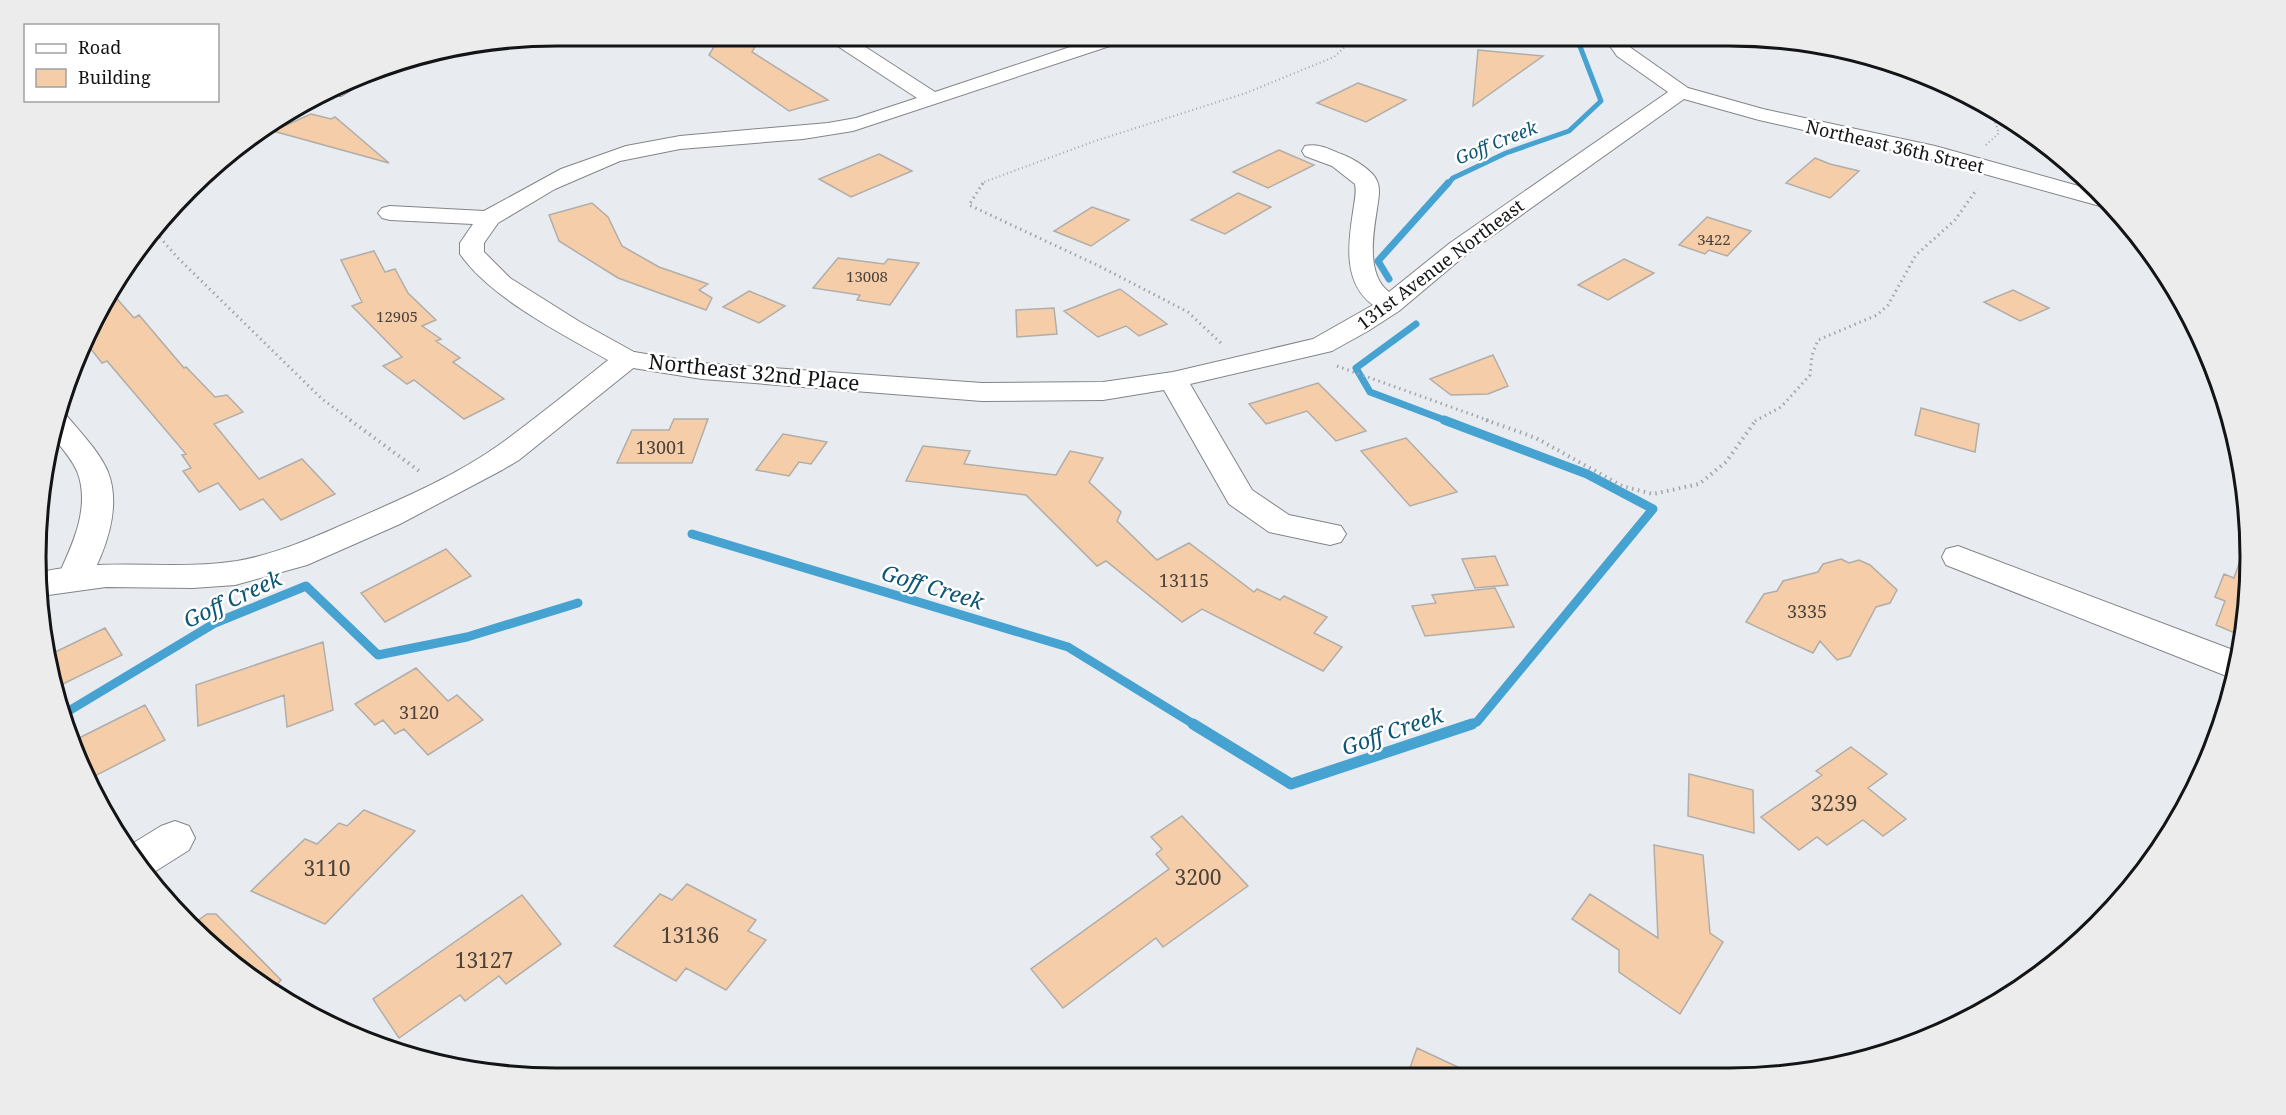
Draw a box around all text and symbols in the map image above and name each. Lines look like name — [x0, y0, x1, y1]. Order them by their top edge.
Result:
legend — [24, 24, 219, 102]
text: Road — [78, 35, 121, 59]
text: Building — [78, 65, 151, 89]
water label: Goff Creek — [1451, 114, 1541, 169]
street label: Northeast 36th Street — [1804, 114, 1986, 178]
street label: 131st Avenue Northeast — [1352, 193, 1528, 335]
house number: 3422 — [1697, 229, 1731, 249]
house number: 13008 — [846, 266, 888, 286]
house number: 12905 — [376, 306, 418, 326]
street label: Northeast 32nd Place — [647, 347, 861, 397]
house number: 13001 — [636, 435, 686, 459]
water label: Goff Creek — [878, 556, 989, 616]
water label: Goff Creek — [178, 561, 287, 634]
house number: 13115 — [1159, 568, 1209, 592]
house number: 3335 — [1787, 599, 1827, 623]
water label: Goff Creek — [1337, 698, 1448, 761]
house number: 3120 — [399, 700, 439, 724]
house number: 3239 — [1811, 789, 1857, 817]
house number: 3110 — [304, 854, 350, 882]
house number: 3200 — [1175, 863, 1221, 891]
house number: 13136 — [661, 921, 719, 949]
house number: 13127 — [455, 946, 513, 974]

